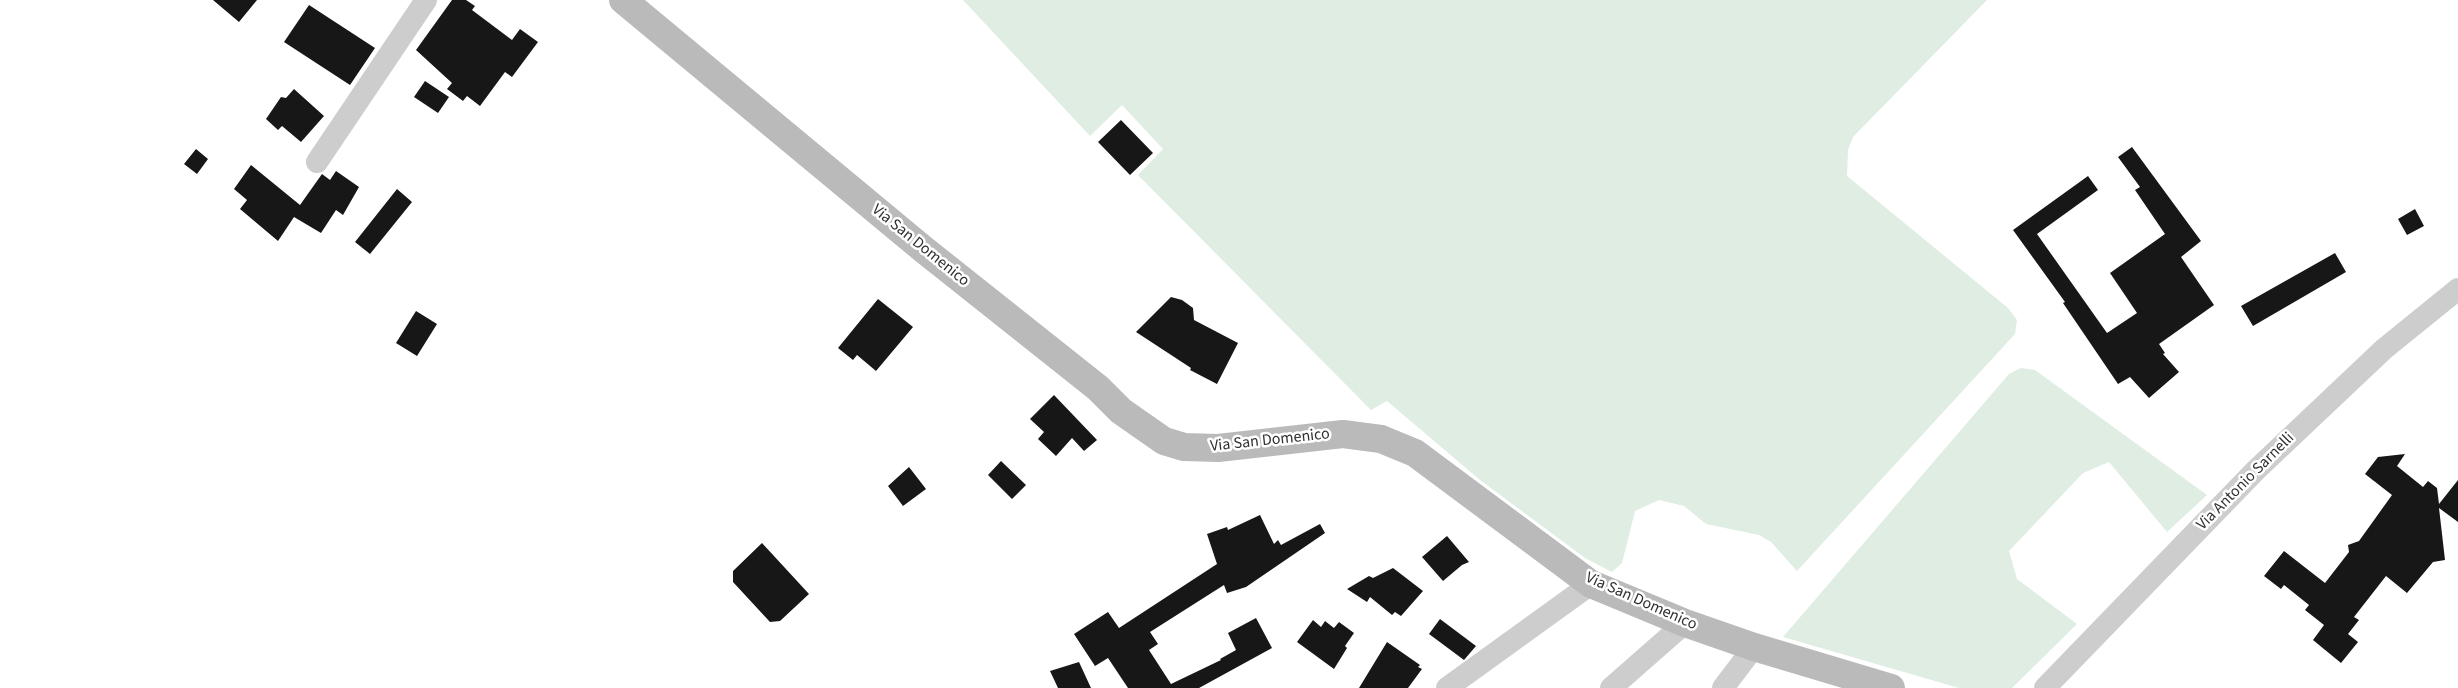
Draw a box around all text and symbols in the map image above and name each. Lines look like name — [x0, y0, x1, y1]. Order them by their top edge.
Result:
street label: Via San Domenico — [867, 201, 973, 291]
street label: Via San Domenico — [1209, 425, 1331, 457]
street label: Via Antonio Sarnelli — [2193, 429, 2299, 535]
street label: Via San Domenico — [1582, 569, 1700, 635]

